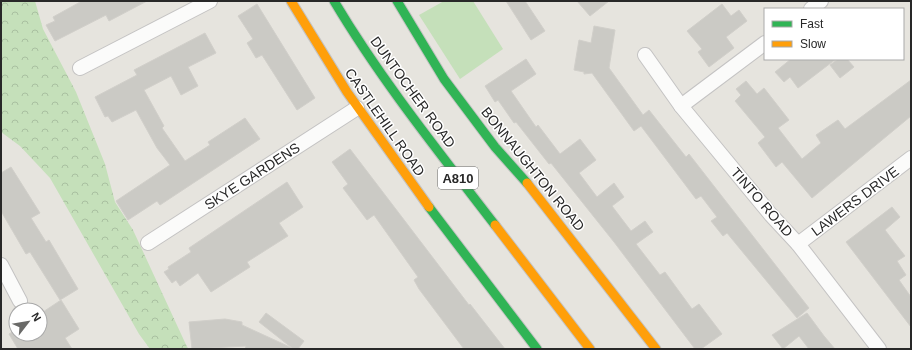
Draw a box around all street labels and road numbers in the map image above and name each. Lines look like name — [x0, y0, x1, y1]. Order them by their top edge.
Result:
street label: DUNTOCHER ROAD — [367, 33, 459, 151]
street label: CASTLEHILL ROAD — [342, 65, 428, 179]
street label: BONNAUGHTON ROAD — [478, 104, 588, 234]
street label: SKYE GARDENS — [201, 139, 303, 213]
street label: LAWERS DRIVE — [808, 163, 902, 239]
street label: TINTO ROAD — [728, 164, 796, 240]
road number: A810 — [438, 167, 478, 189]

